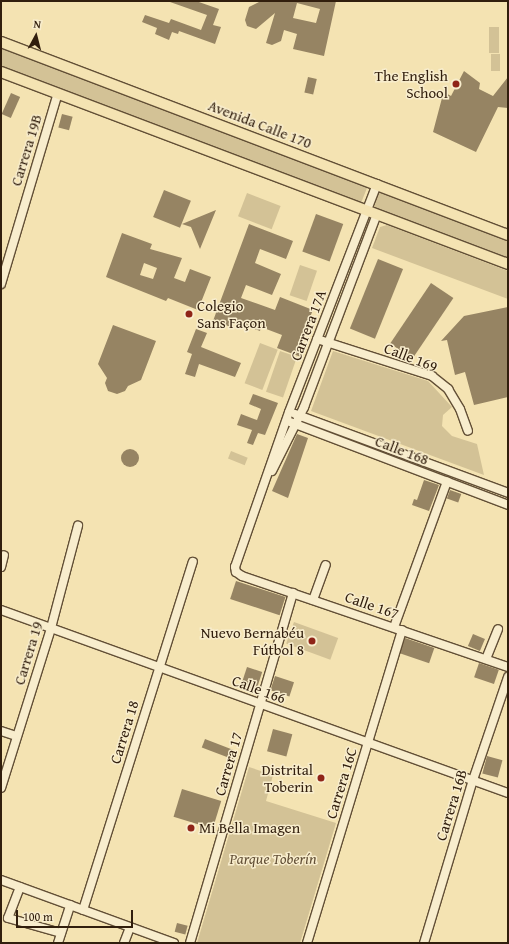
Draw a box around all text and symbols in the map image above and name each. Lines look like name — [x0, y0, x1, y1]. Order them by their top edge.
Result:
north arrow — [16, 16, 56, 56]
text: N — [33, 16, 42, 32]
place label: The English School — [375, 66, 448, 101]
marker: The English School — [451, 79, 461, 89]
street label: Avenida Calle 170 — [206, 96, 314, 152]
street label: Carrera 19B — [7, 112, 45, 188]
street label: Carrera 17A — [286, 287, 330, 363]
place label: Colegio Sans Façon — [197, 296, 266, 331]
marker: Colegio Sans Façon — [184, 309, 194, 319]
street label: Calle 169 — [382, 339, 440, 375]
street label: Calle 168 — [373, 432, 431, 468]
street label: Calle 167 — [343, 587, 401, 623]
street label: Carrera 19 — [10, 619, 46, 687]
place label: Nuevo Bernabéu Fútbol 8 — [201, 623, 304, 658]
marker: Nuevo Bernabéu Fútbol 8 — [307, 636, 317, 646]
street label: Calle 166 — [230, 671, 288, 707]
street label: Carrera 18 — [106, 698, 142, 766]
street label: Carrera 17 — [210, 730, 246, 798]
street label: Carrera 16C — [322, 745, 360, 821]
place label: Distrital Toberin — [261, 760, 313, 795]
street label: Carrera 16B — [432, 767, 470, 843]
marker: Distrital Toberin — [316, 773, 326, 783]
place label: Mi Bella Imagen — [199, 819, 300, 837]
marker: Mi Bella Imagen — [186, 823, 196, 833]
park label: Parque Toberín — [229, 850, 317, 868]
scale bar — [18, 902, 135, 928]
text: 100 m — [23, 908, 53, 925]

